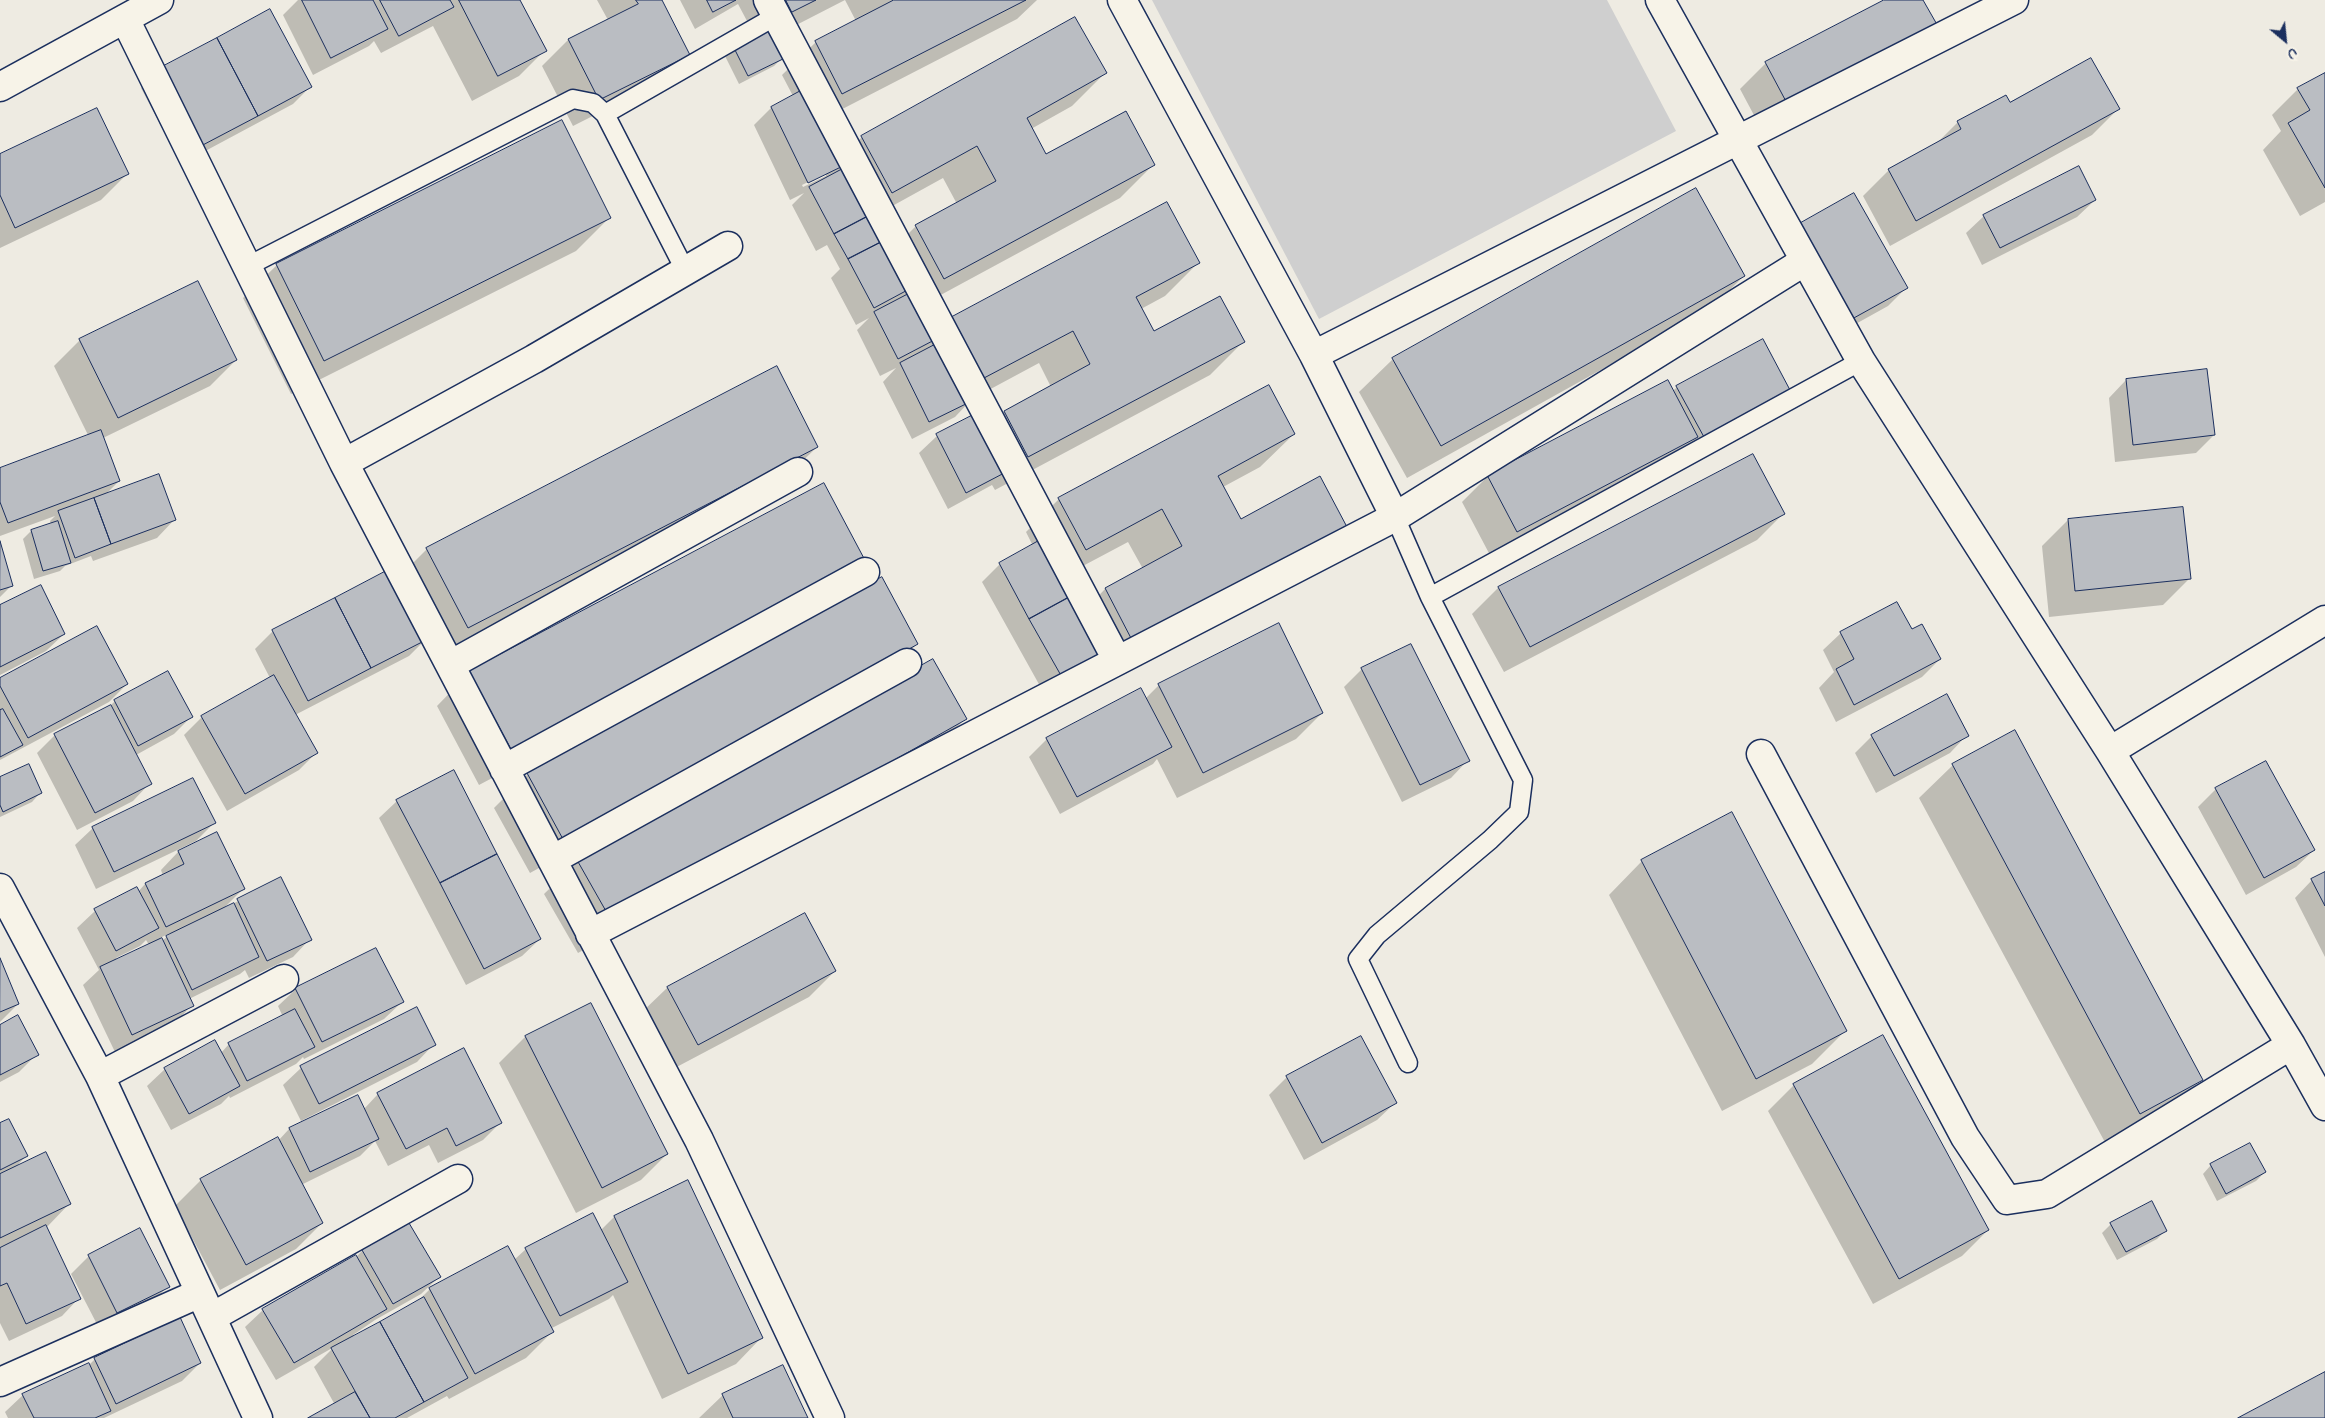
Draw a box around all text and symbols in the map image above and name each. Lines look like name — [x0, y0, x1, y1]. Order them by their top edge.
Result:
north arrow — [2260, 15, 2310, 65]
text: U — [2284, 43, 2300, 63]

